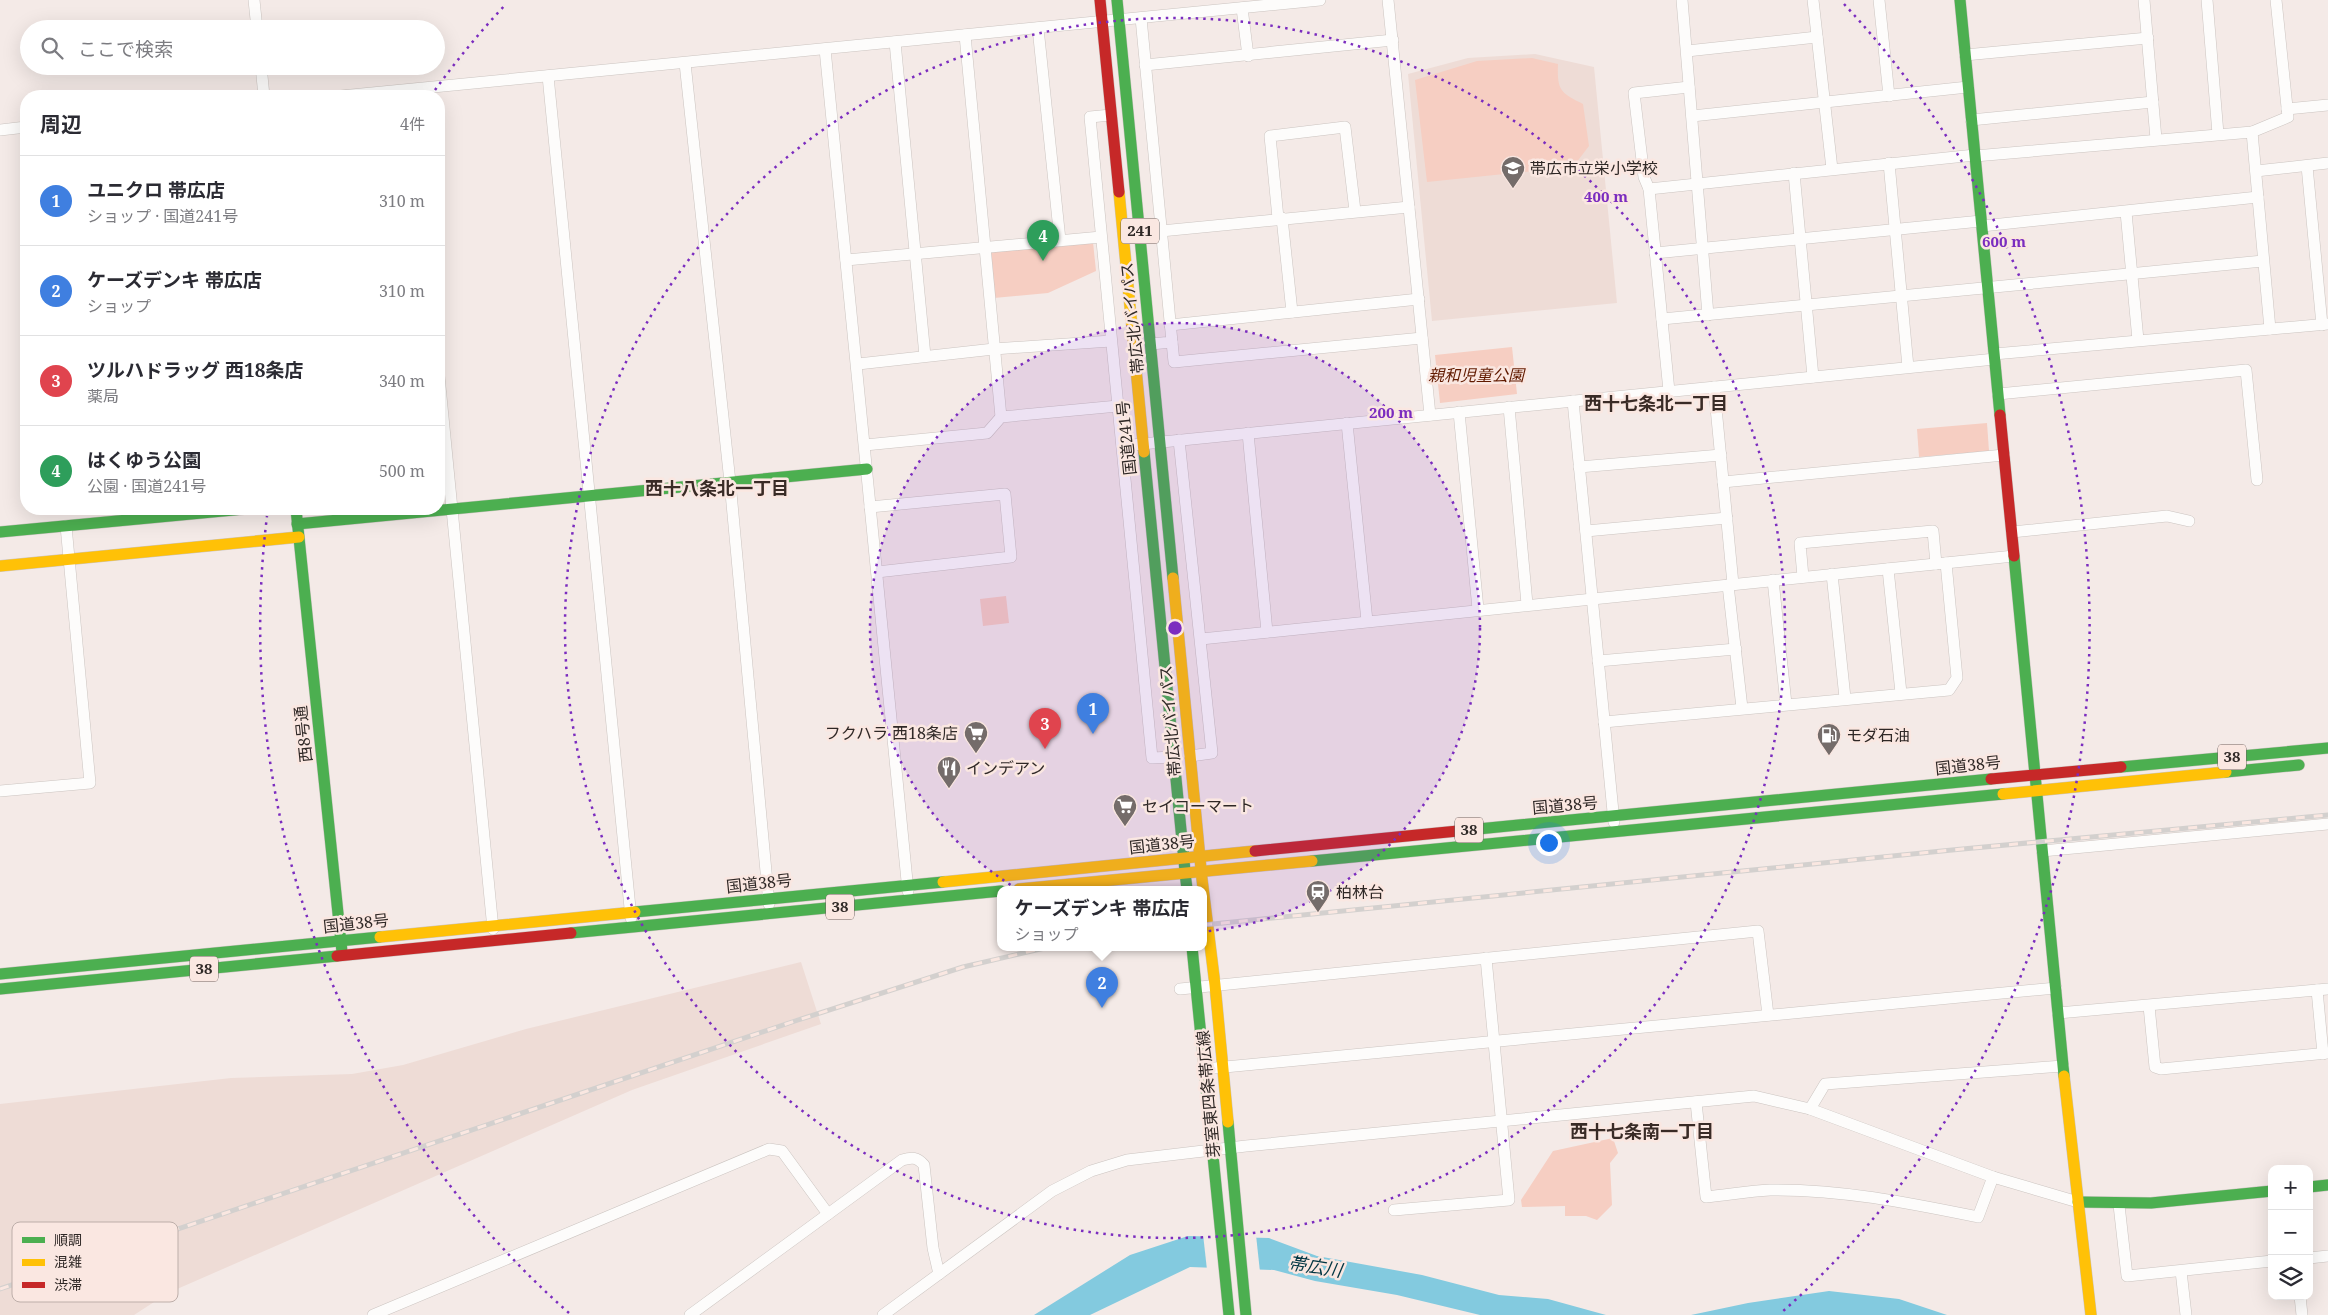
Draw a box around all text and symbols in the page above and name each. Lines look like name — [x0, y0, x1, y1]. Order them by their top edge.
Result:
search box — [20, 20, 445, 75]
icon: search — [38, 34, 66, 62]
text: ここで検索 — [78, 36, 173, 62]
text: 周辺 — [40, 110, 82, 138]
text: 4件 — [400, 113, 425, 135]
school or university icon: 帯広市立栄小学校 — [1500, 155, 1526, 189]
place label: 帯広市立栄小学校 — [1530, 157, 1658, 179]
text: ユニクロ 帯広店 — [87, 177, 225, 203]
text: 400 m — [1584, 186, 1628, 206]
text: 1 — [51, 190, 61, 212]
text: 310 m — [379, 190, 425, 212]
text: ショップ · 国道241号 — [87, 205, 238, 227]
road number: 241 — [1121, 218, 1159, 244]
pin: 4 — [1027, 220, 1059, 261]
text: 600 m — [1982, 231, 2026, 251]
street label: 帯広北バイパス — [1115, 261, 1149, 375]
text: ケーズデンキ 帯広店 — [87, 267, 262, 293]
text: 2 — [51, 280, 61, 302]
text: 310 m — [379, 280, 425, 302]
text: ショップ — [87, 295, 151, 317]
text: ツルハドラッグ 西18条店 — [87, 357, 303, 383]
park label: 親和児童公園 — [1428, 364, 1526, 386]
text: 3 — [51, 370, 61, 392]
text: 340 m — [379, 370, 425, 392]
text: 薬局 — [87, 385, 119, 407]
district label: 西十七条北一丁目 — [1584, 391, 1728, 415]
street label: 国道241号 — [1111, 400, 1141, 476]
text: 200 m — [1369, 402, 1413, 422]
text: はくゆう公園 — [87, 447, 201, 473]
text: 4 — [51, 460, 61, 482]
text: 500 m — [379, 460, 425, 482]
text: 公園 · 国道241号 — [87, 475, 206, 497]
district label: 西十八条北一丁目 — [645, 476, 789, 500]
centre of rings — [1166, 619, 1184, 637]
street label: 帯広北バイパス — [1154, 664, 1186, 778]
pin: 1 — [1077, 693, 1109, 734]
street label: 西8号通 — [289, 705, 317, 763]
pin: 3 — [1029, 708, 1061, 749]
supermarket icon: フクハラ 西18条店 — [963, 720, 989, 754]
place label: フクハラ 西18条店 — [825, 722, 958, 744]
fuel station icon: モダ石油 — [1816, 722, 1842, 756]
place label: モダ石油 — [1846, 724, 1910, 746]
road number: 38 — [2218, 744, 2246, 770]
street label: 国道38号 — [1934, 751, 2002, 779]
restaurant icon: インデアン — [936, 755, 962, 789]
place label: インデアン — [966, 757, 1045, 779]
street label: 国道38号 — [1531, 791, 1599, 819]
supermarket icon: セイコーマート — [1112, 793, 1138, 827]
place label: セイコーマート — [1142, 795, 1254, 817]
road number: 38 — [1455, 818, 1483, 842]
street label: 国道38号 — [1128, 830, 1196, 858]
your location — [1536, 830, 1562, 856]
street label: 国道38号 — [725, 869, 793, 897]
station icon: 柏林台 — [1305, 879, 1331, 913]
place label: 柏林台 — [1336, 881, 1384, 903]
popup — [997, 886, 1207, 951]
road number: 38 — [826, 894, 854, 920]
text: ケーズデンキ 帯広店 — [1015, 895, 1190, 921]
street label: 国道38号 — [322, 909, 390, 937]
text: ショップ — [1015, 923, 1079, 945]
road number: 38 — [190, 956, 218, 982]
pin: 2 — [1086, 967, 1118, 1008]
street label: 芽室東四条帯広線 — [1191, 1029, 1225, 1159]
district label: 西十七条南一丁目 — [1570, 1119, 1714, 1143]
map controls — [2268, 1165, 2313, 1300]
button: + — [2268, 1165, 2313, 1210]
button: − — [2268, 1210, 2313, 1255]
legend — [12, 1222, 178, 1302]
text: 順調 — [54, 1230, 82, 1249]
water label: 帯広川 — [1287, 1250, 1346, 1282]
text: 混雑 — [54, 1252, 82, 1271]
button: layers — [2268, 1255, 2313, 1300]
text: 渋滞 — [54, 1275, 82, 1294]

